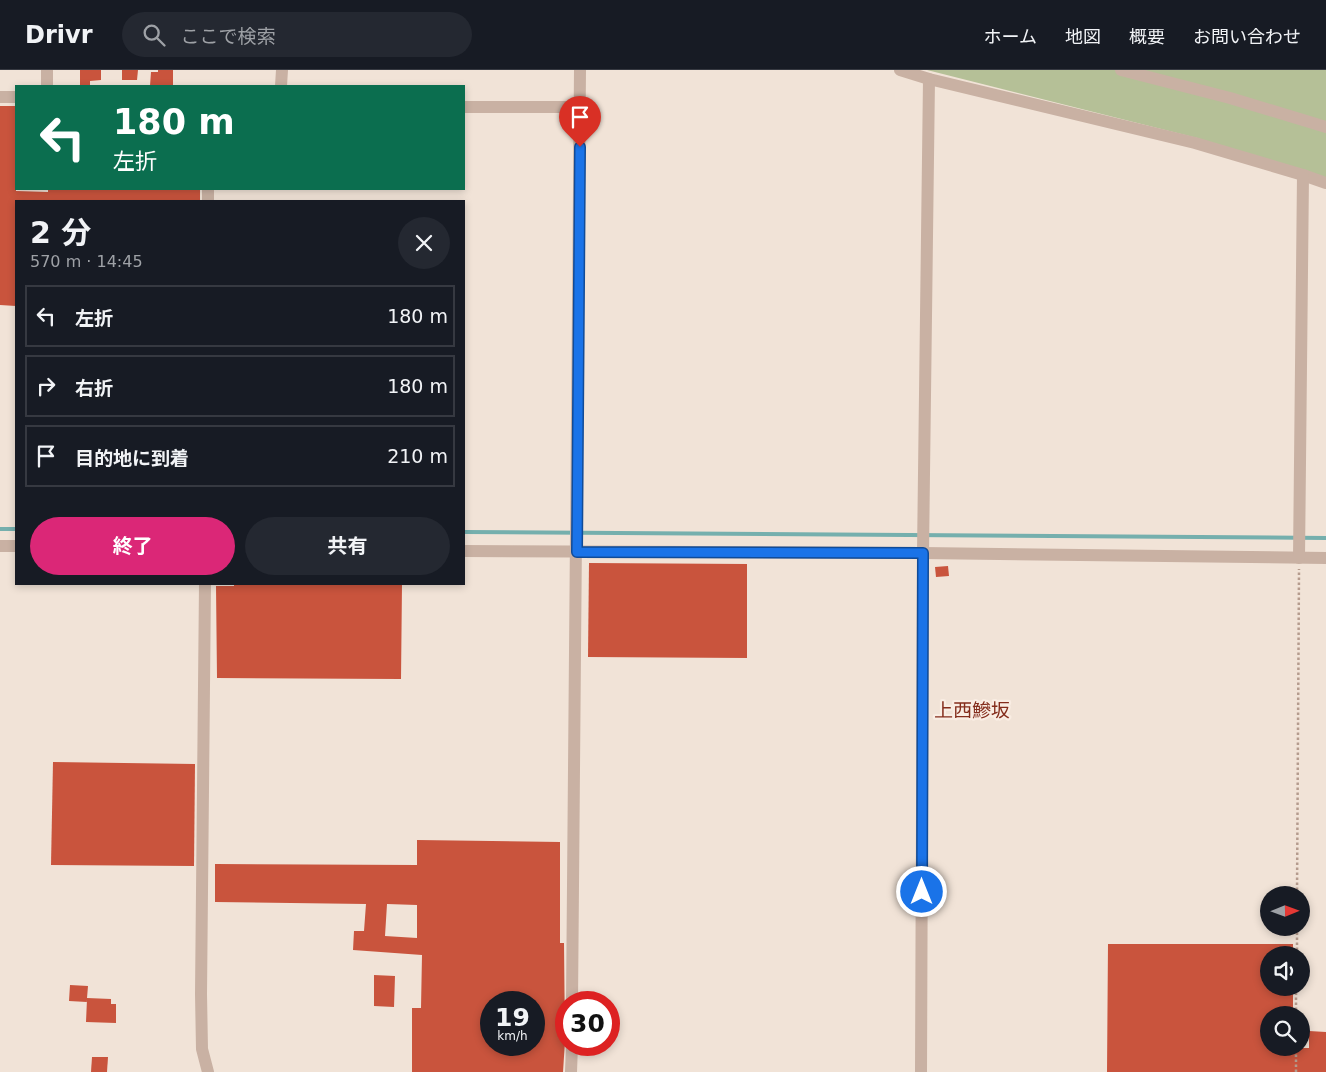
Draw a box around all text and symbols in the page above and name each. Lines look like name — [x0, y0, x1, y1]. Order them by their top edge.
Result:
search box — [122, 12, 472, 57]
text: Drivr — [25, 21, 92, 49]
icon: search — [140, 21, 168, 49]
text: ここで検索 — [180, 25, 275, 47]
text: ホーム — [984, 26, 1037, 47]
text: 地図 — [1065, 26, 1101, 47]
text: 概要 — [1129, 26, 1165, 47]
text: お問い合わせ — [1193, 26, 1301, 47]
pin — [559, 96, 601, 147]
text: 180 m — [113, 102, 235, 142]
icon: arrive — [566, 103, 594, 131]
icon: left — [30, 105, 95, 170]
text: 左折 — [113, 149, 157, 174]
text: 2 分 — [30, 215, 91, 250]
button: close — [398, 217, 450, 269]
text: 570 m · 14:45 — [30, 252, 143, 271]
icon: left — [32, 302, 60, 330]
text: 180 m — [387, 305, 448, 327]
text: 左折 — [75, 307, 113, 329]
icon: right — [32, 372, 60, 400]
text: 180 m — [387, 375, 448, 397]
text: 右折 — [75, 377, 113, 399]
icon: arrive — [32, 442, 60, 470]
text: 210 m — [387, 445, 448, 467]
text: 目的地に到着 — [75, 447, 189, 469]
button: 終了 — [30, 517, 235, 575]
button: 共有 — [245, 517, 450, 575]
district label: 上西鰺坂 — [934, 699, 1010, 721]
position arrow — [895, 865, 947, 917]
north arrow — [1260, 886, 1310, 936]
map controls — [1260, 886, 1310, 1056]
button: sound — [1260, 946, 1310, 996]
speed limit sign: 30 — [555, 991, 620, 1056]
text: 19 — [495, 1003, 530, 1032]
button: search — [1260, 1006, 1310, 1056]
text: km/h — [497, 1029, 528, 1043]

